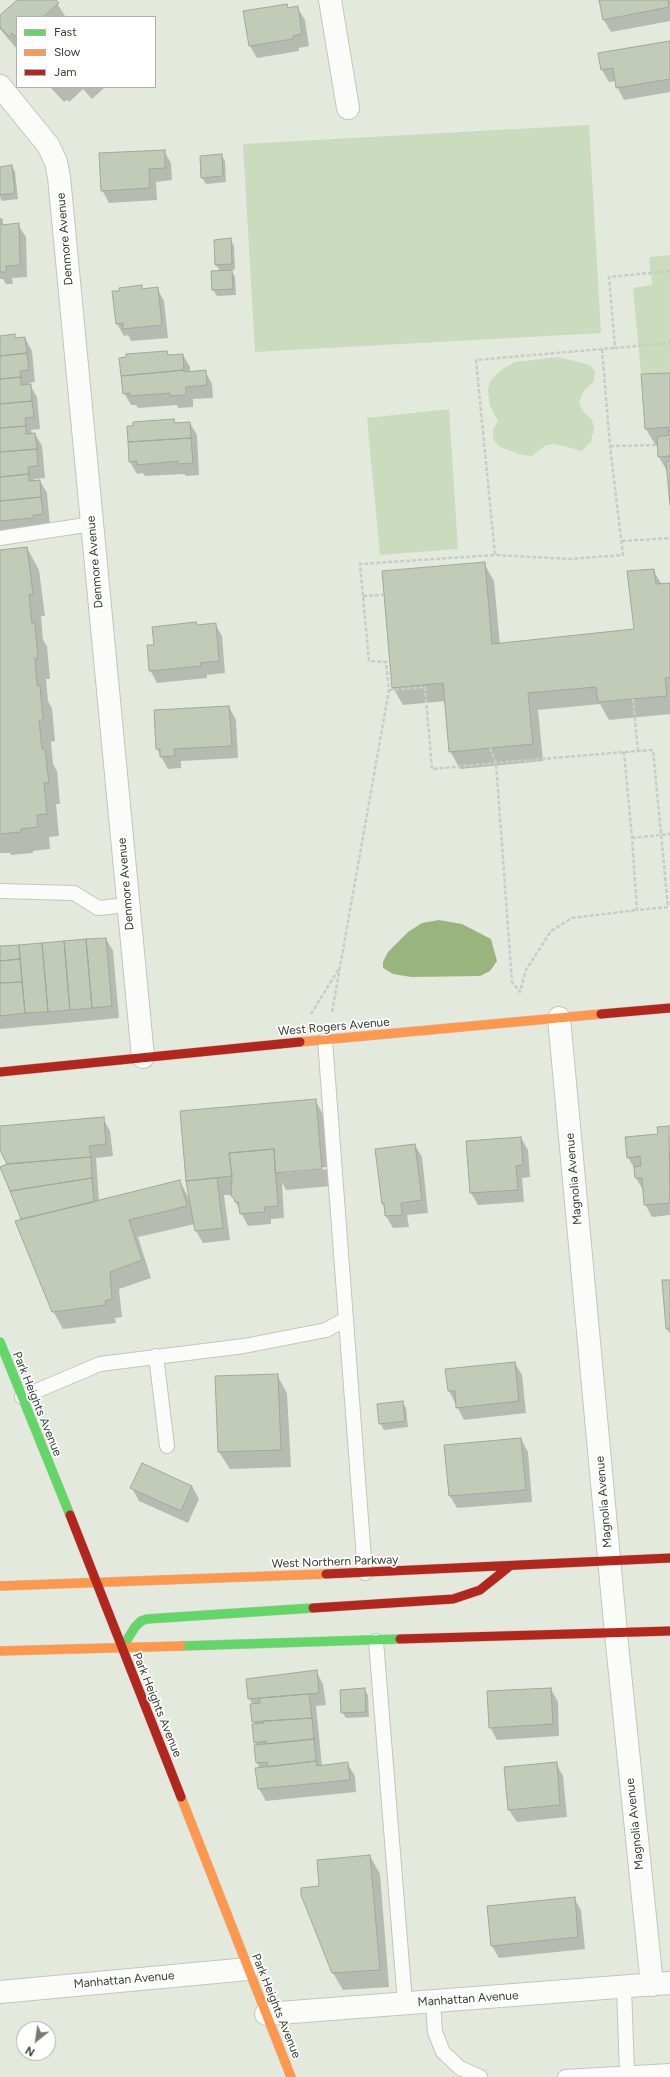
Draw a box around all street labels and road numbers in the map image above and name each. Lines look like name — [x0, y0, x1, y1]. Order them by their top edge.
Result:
street label: Denmore Avenue — [54, 192, 76, 286]
street label: Denmore Avenue — [84, 515, 106, 609]
street label: Denmore Avenue — [115, 837, 137, 931]
street label: West Rogers Avenue — [278, 1015, 390, 1039]
street label: Magnolia Avenue — [563, 1133, 585, 1225]
street label: Park Heights Avenue — [9, 1350, 65, 1458]
street label: Magnolia Avenue — [593, 1456, 615, 1548]
street label: West Northern Parkway — [271, 1553, 399, 1571]
street label: Park Heights Avenue — [129, 1651, 185, 1759]
street label: Magnolia Avenue — [623, 1777, 647, 1871]
street label: Park Heights Avenue — [248, 1952, 304, 2060]
street label: Manhattan Avenue — [73, 1968, 175, 1992]
street label: Manhattan Avenue — [417, 1988, 519, 2010]

